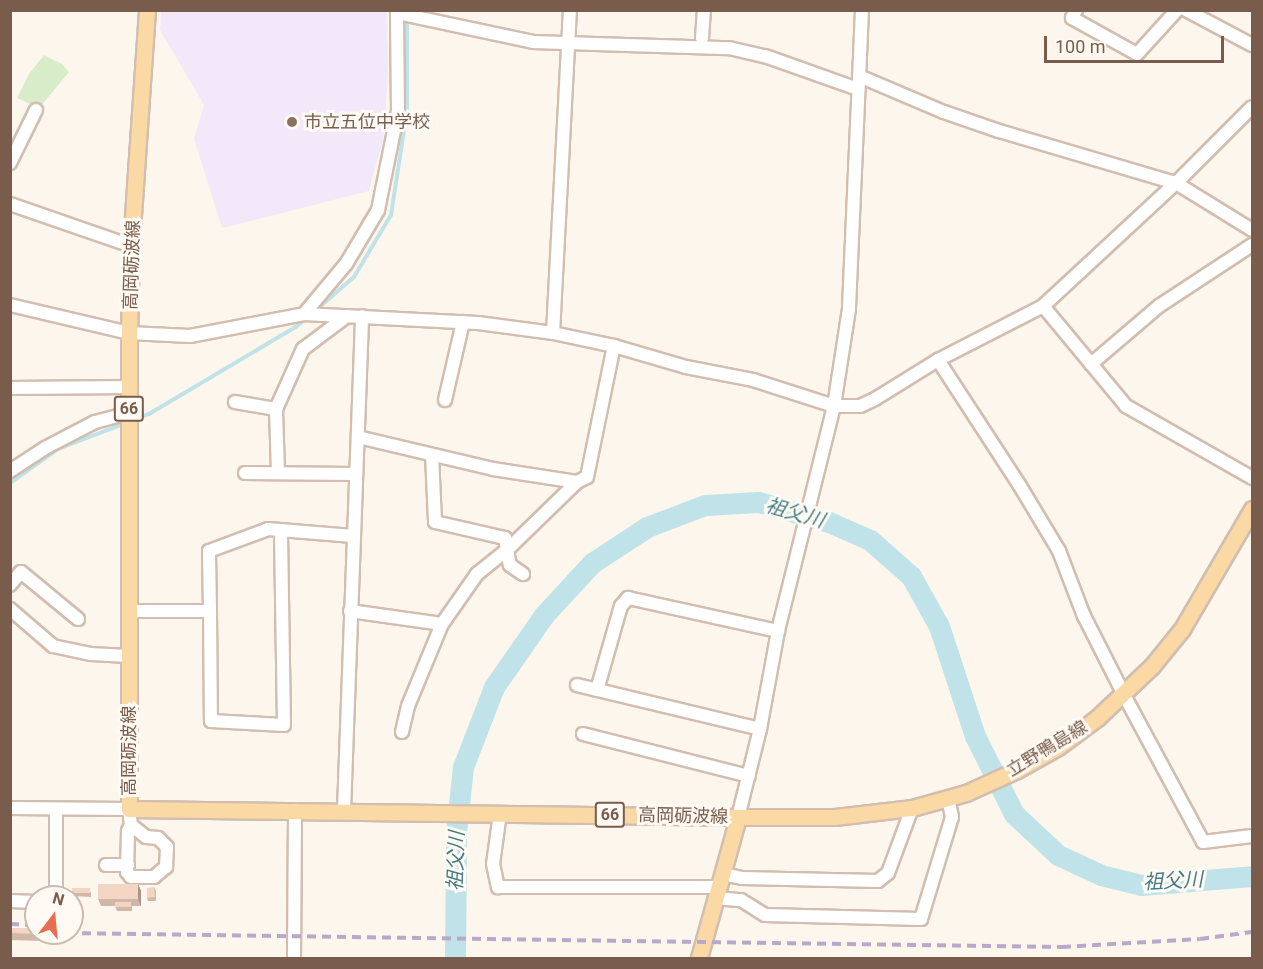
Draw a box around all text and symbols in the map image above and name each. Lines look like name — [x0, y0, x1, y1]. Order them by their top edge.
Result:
scale bar — [1047, 24, 1227, 62]
text: 100 m — [1055, 36, 1106, 57]
place label: 市立五位中学校 — [304, 111, 430, 133]
marker: 市立五位中学校 — [285, 115, 299, 129]
street label: 高岡砺波線 — [120, 220, 144, 310]
road number: 66 — [112, 396, 146, 422]
water label: 祖父川 — [763, 493, 827, 533]
street label: 高岡砺波線 — [118, 706, 140, 796]
street label: 立野鴨島線 — [1003, 717, 1091, 781]
road number: 66 — [594, 802, 626, 828]
street label: 高岡砺波線 — [638, 804, 728, 828]
water label: 祖父川 — [443, 831, 469, 891]
water label: 祖父川 — [1142, 867, 1204, 895]
north arrow — [24, 885, 84, 945]
text: N — [50, 888, 67, 910]

